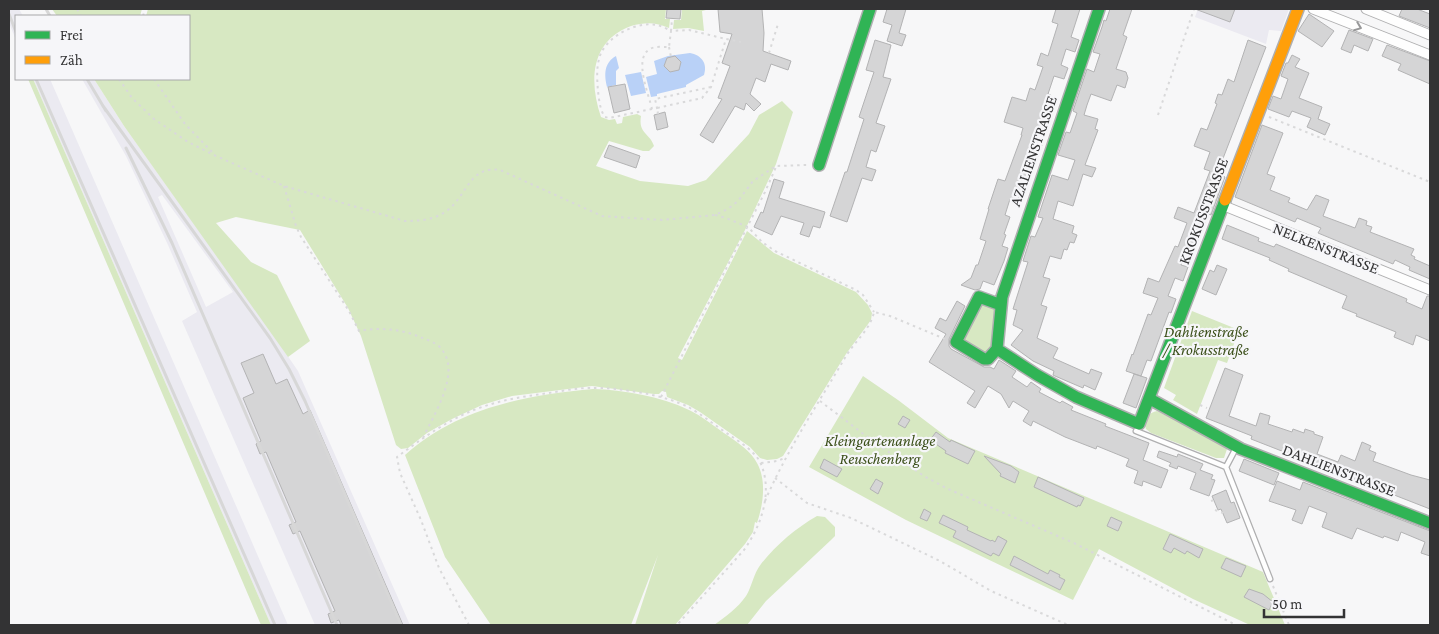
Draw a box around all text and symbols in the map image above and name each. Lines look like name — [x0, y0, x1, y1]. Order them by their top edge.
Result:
legend — [15, 15, 190, 80]
one-way arrow — [1353, 20, 1362, 31]
text: Frei — [60, 27, 83, 43]
text: Zäh — [60, 52, 83, 68]
street label: AZALIENSTRASSE — [1006, 93, 1060, 208]
street label: KROKUSSTRASSE — [1175, 155, 1231, 267]
street label: NELKENSTRASSE — [1271, 219, 1382, 277]
park label: Dahlienstraße / Krokusstraße — [1162, 323, 1249, 359]
park label: Kleingartenanlage Reuschenberg — [825, 432, 935, 468]
street label: DAHLIENSTRASSE — [1280, 441, 1398, 499]
scale bar — [1264, 586, 1344, 618]
text: 50 m — [1272, 596, 1302, 612]

